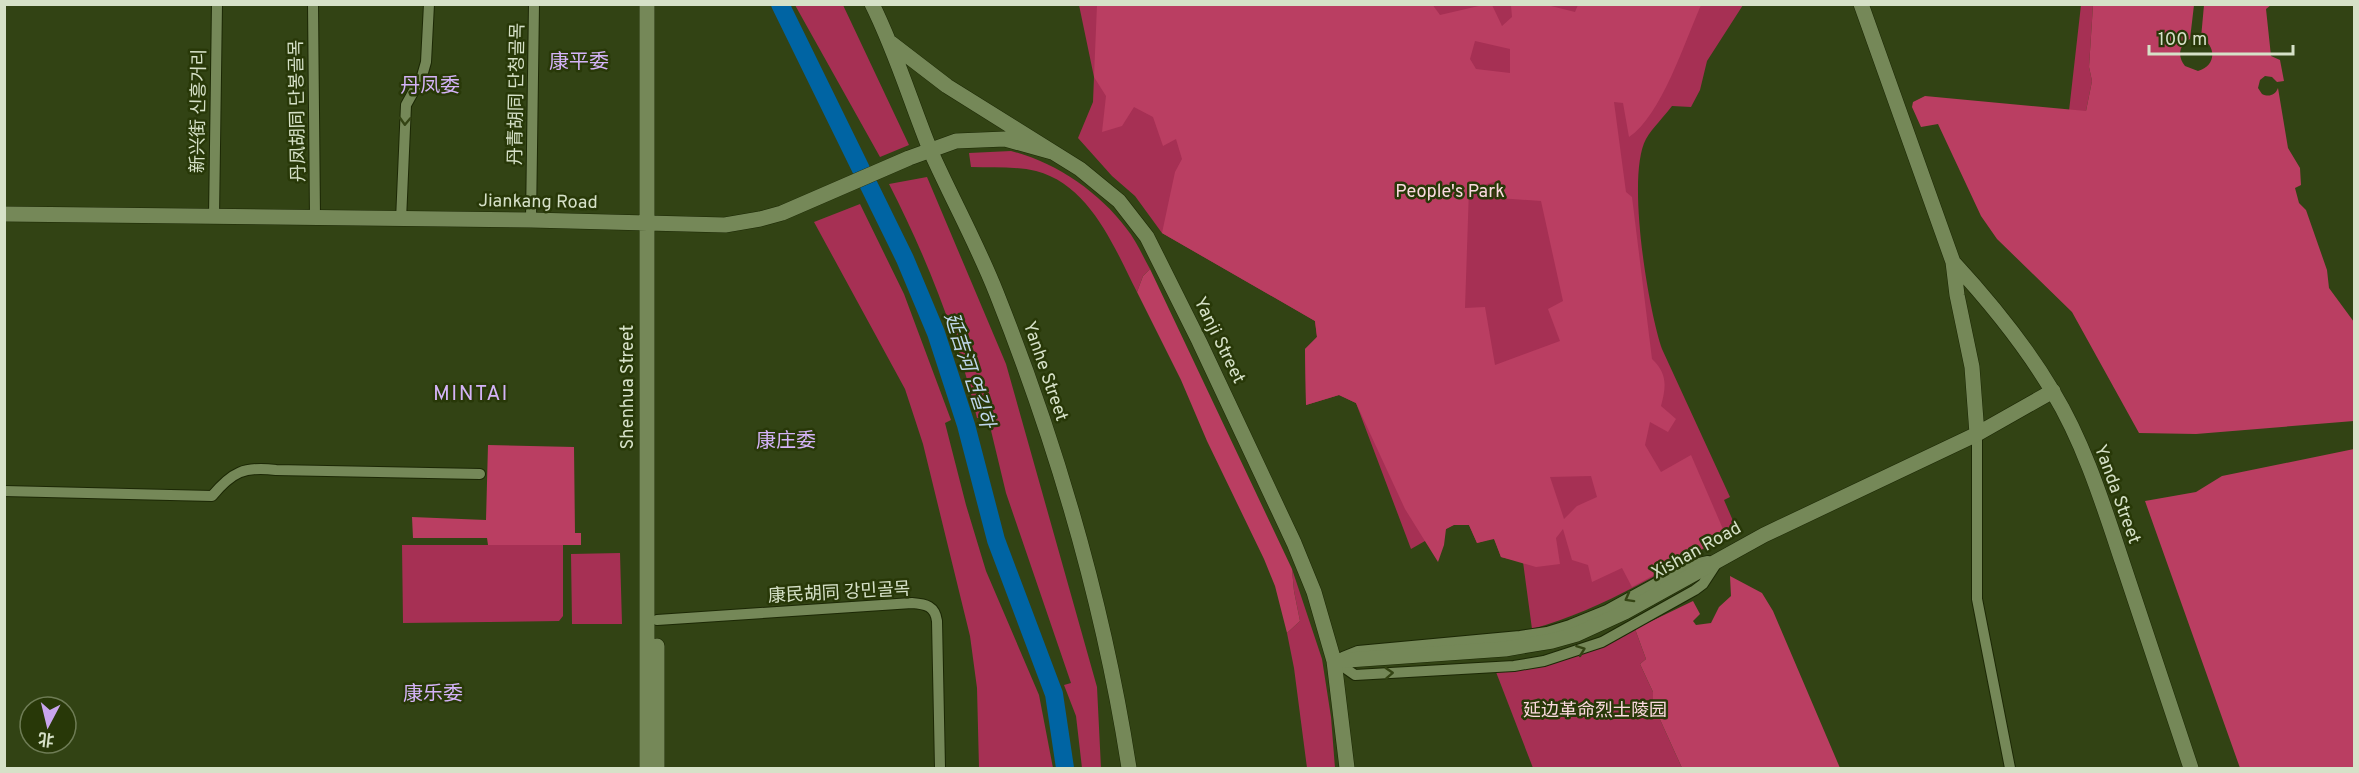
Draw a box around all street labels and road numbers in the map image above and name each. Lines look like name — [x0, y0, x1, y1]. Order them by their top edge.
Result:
street label: 丹青胡同 단청골목 — [505, 23, 530, 165]
street label: 丹凤胡同 단봉골목 — [286, 40, 311, 182]
street label: 新兴街 신흥거리 — [187, 49, 212, 173]
street label: Jiankang Road — [478, 190, 598, 215]
street label: Yanji Street — [1188, 294, 1250, 388]
street label: Yanhe Street — [1017, 319, 1072, 424]
street label: Shenhua Street — [617, 325, 640, 449]
street label: Yanda Street — [2088, 442, 2145, 547]
street label: Xishan Road — [1648, 517, 1746, 585]
street label: 康民胡同 강민골목 — [767, 578, 911, 609]

